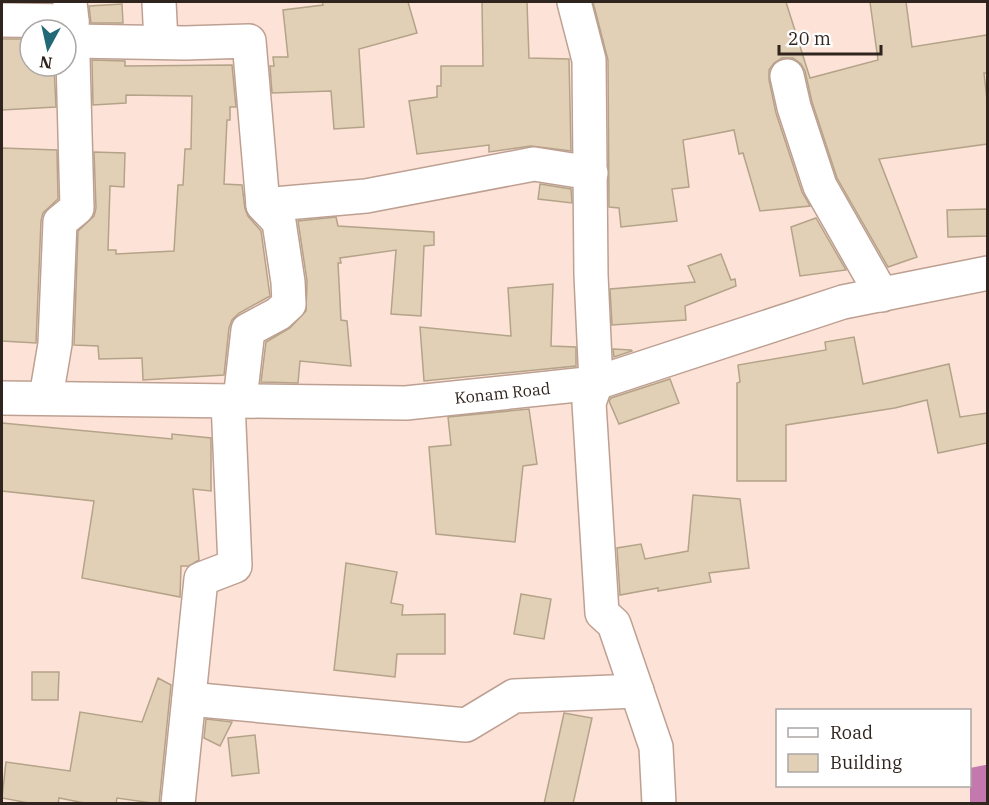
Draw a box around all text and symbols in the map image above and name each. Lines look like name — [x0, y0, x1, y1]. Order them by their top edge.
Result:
north arrow — [18, 18, 78, 78]
scale bar — [779, 18, 881, 56]
text: 20 m — [788, 27, 831, 50]
text: N — [38, 52, 54, 74]
street label: Konam Road — [454, 378, 552, 408]
legend — [776, 709, 971, 787]
text: Road — [830, 721, 873, 744]
text: Building — [830, 751, 902, 774]

